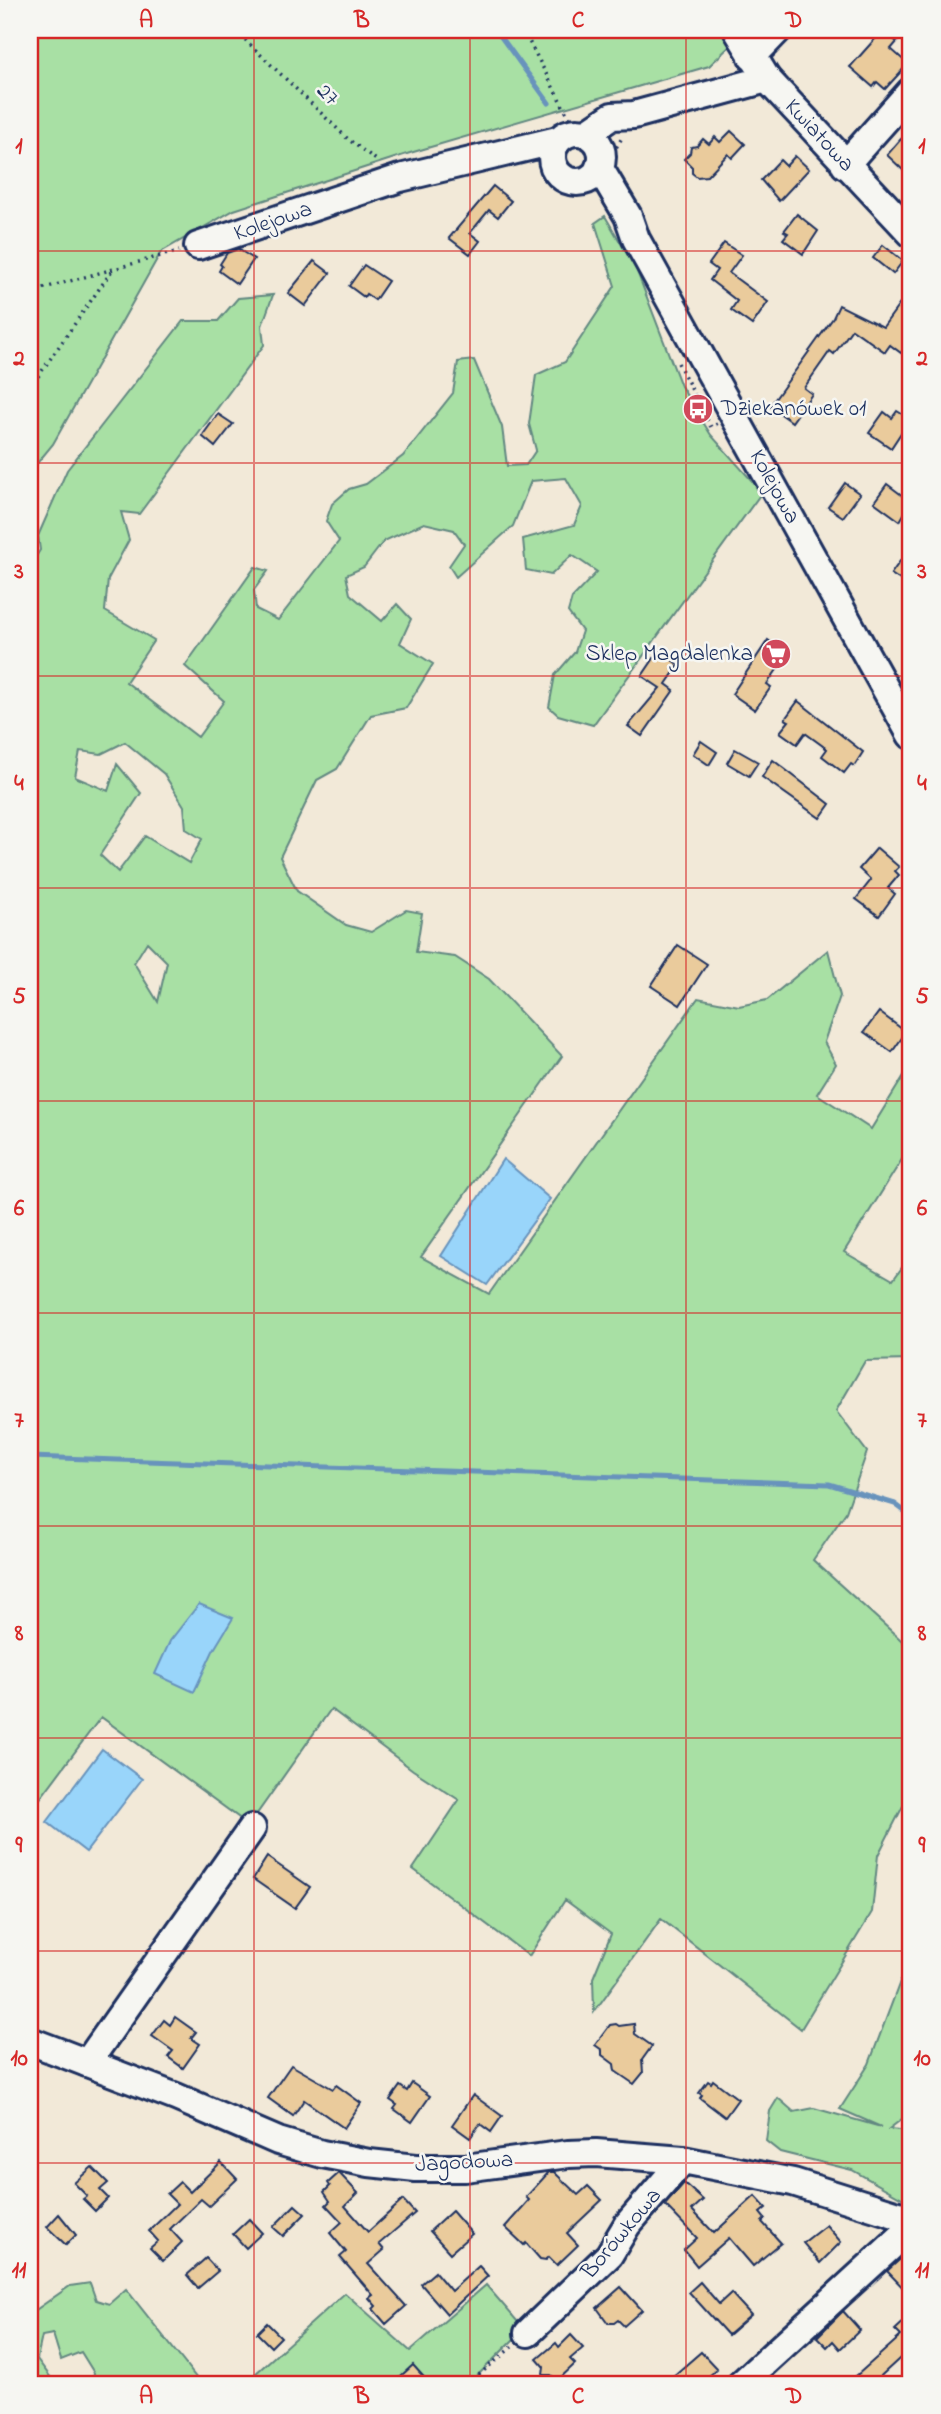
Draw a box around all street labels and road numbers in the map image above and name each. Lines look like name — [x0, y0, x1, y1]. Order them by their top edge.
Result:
street label: 27 — [308, 76, 346, 114]
street label: Kwiatowa — [776, 92, 862, 180]
street label: Kolejowa — [229, 193, 317, 251]
street label: Kolejowa — [740, 444, 808, 530]
street label: Jagodowa — [414, 2144, 514, 2183]
street label: Borówkowa — [573, 2181, 670, 2288]

